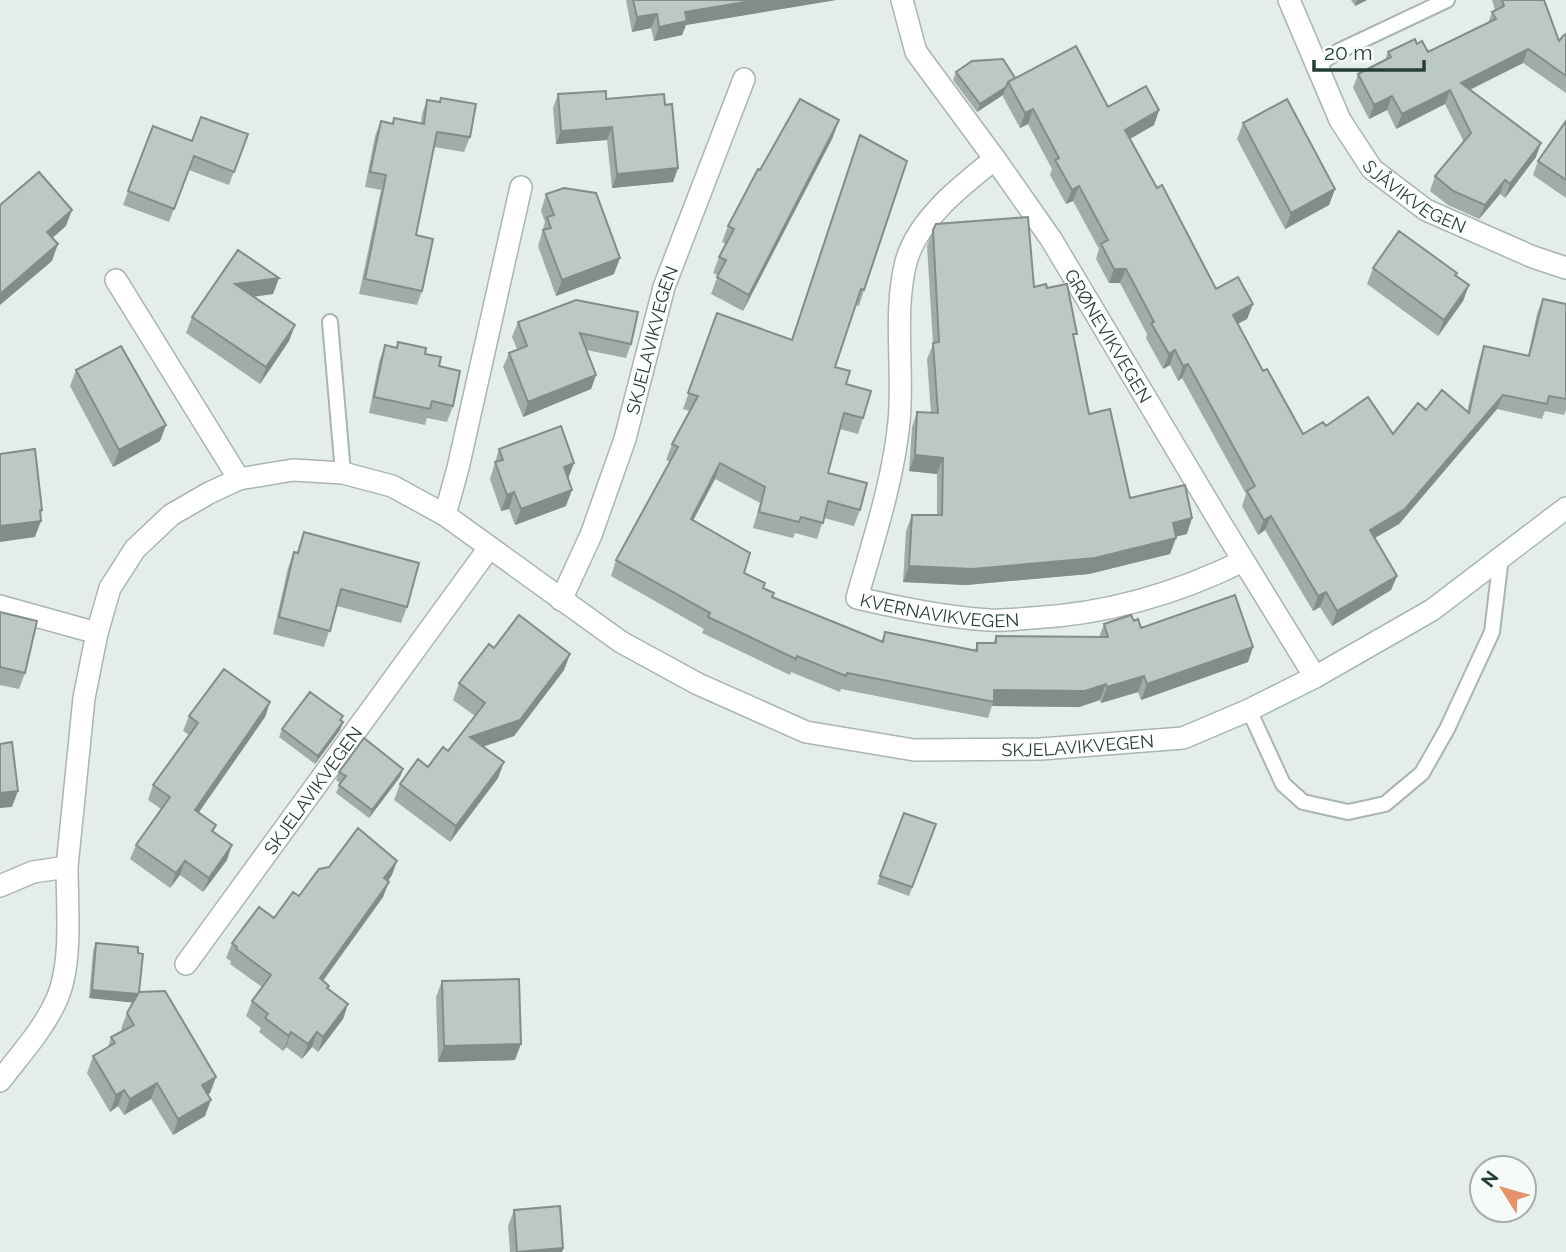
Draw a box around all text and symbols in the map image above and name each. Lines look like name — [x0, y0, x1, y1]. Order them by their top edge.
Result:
scale bar — [1314, 28, 1424, 72]
text: 20 m — [1324, 40, 1372, 65]
street label: SJÅVIKVEGEN — [1358, 156, 1470, 237]
street label: SKJELAVIKVEGEN — [621, 263, 682, 416]
street label: GRØNEVIKVEGEN — [1061, 265, 1157, 406]
street label: KVERNAVIKVEGEN — [858, 589, 1020, 631]
street label: SKJELAVIKVEGEN — [259, 722, 366, 858]
street label: SKJELAVIKVEGEN — [1001, 730, 1155, 760]
north arrow — [1468, 1154, 1538, 1224]
text: N — [1476, 1166, 1503, 1191]

